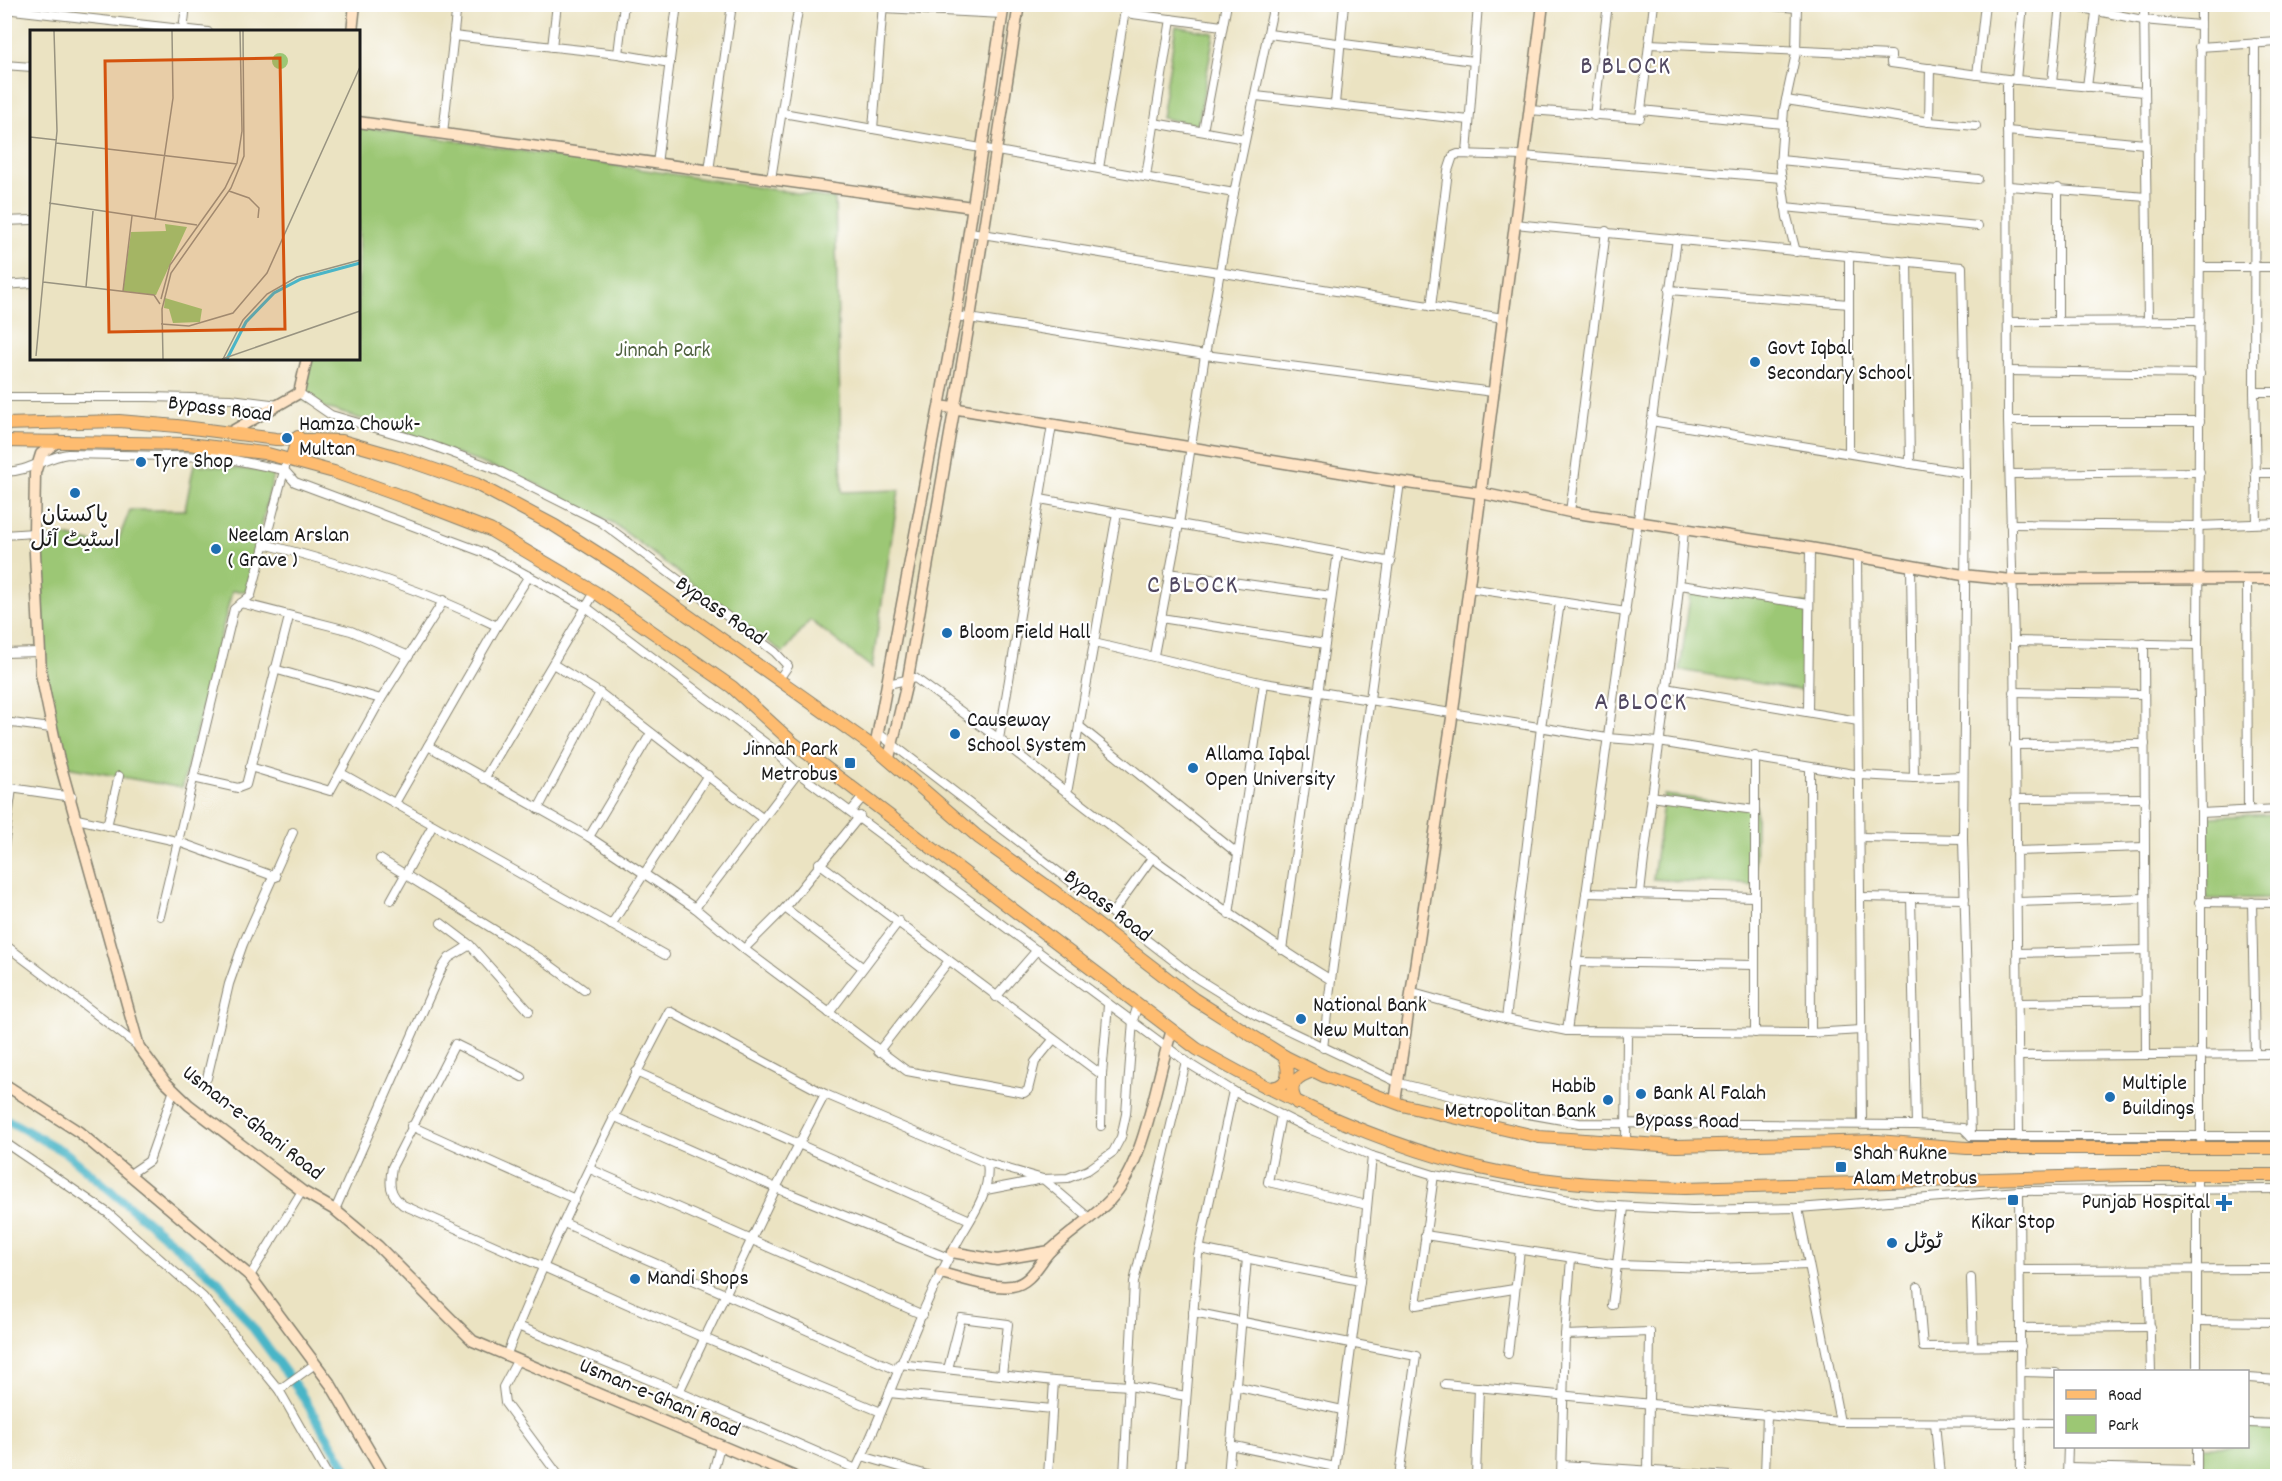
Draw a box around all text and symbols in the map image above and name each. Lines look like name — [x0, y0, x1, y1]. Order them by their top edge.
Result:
inset map — [30, 30, 360, 360]
district label: B BLOCK — [1580, 49, 1672, 86]
place label: Govt Iqbal Secondary School — [1767, 334, 1911, 390]
park label: Jinnah Park — [615, 336, 711, 367]
marker: Govt Iqbal Secondary School — [1748, 355, 1762, 369]
street label: Bypass Road — [166, 388, 274, 432]
place label: Hamza Chowk- Multan — [299, 410, 421, 466]
marker: Hamza Chowk- Multan — [280, 431, 294, 445]
place label: Tyre Shop — [153, 447, 233, 478]
marker: Tyre Shop — [134, 455, 148, 469]
marker: پاکستان اسٹیٹ آئل — [68, 486, 82, 500]
place label: پاکستان اسٹیٹ آئل — [30, 501, 120, 557]
place label: Neelam Arslan ( Grave ) — [228, 521, 349, 577]
marker: Neelam Arslan ( Grave ) — [209, 542, 223, 556]
district label: C BLOCK — [1147, 568, 1239, 605]
street label: Bypass Road — [668, 569, 772, 655]
place label: Bloom Field Hall — [959, 618, 1091, 649]
marker: Bloom Field Hall — [940, 626, 954, 640]
district label: A BLOCK — [1594, 685, 1688, 722]
place label: Causeway School System — [967, 706, 1086, 762]
marker: Causeway School System — [948, 727, 962, 741]
place label: Jinnah Park Metrobus — [743, 735, 838, 791]
place label: Allama Iqbal Open University — [1205, 740, 1336, 796]
marker: Jinnah Park Metrobus — [843, 756, 857, 770]
marker: Allama Iqbal Open University — [1186, 761, 1200, 775]
street label: Bypass Road — [1056, 863, 1158, 951]
place label: National Bank New Multan — [1313, 991, 1427, 1047]
marker: National Bank New Multan — [1294, 1012, 1308, 1026]
street label: Usman-e-Ghani Road — [175, 1059, 329, 1189]
place label: Multiple Buildings — [2122, 1069, 2195, 1125]
place label: Habib Metropolitan Bank — [1445, 1072, 1596, 1128]
place label: Bank Al Falah — [1653, 1079, 1766, 1110]
marker: Bank Al Falah — [1634, 1087, 1648, 1101]
marker: Multiple Buildings — [2103, 1090, 2117, 1104]
marker: Habib Metropolitan Bank — [1601, 1093, 1615, 1107]
street label: Bypass Road — [1634, 1106, 1740, 1138]
place label: Shah Rukne Alam Metrobus — [1853, 1139, 1978, 1195]
marker: Shah Rukne Alam Metrobus — [1834, 1160, 1848, 1174]
place label: Punjab Hospital — [2082, 1188, 2210, 1219]
marker: Kikar Stop — [2006, 1193, 2020, 1207]
marker: Punjab Hospital — [2215, 1194, 2233, 1212]
place label: Kikar Stop — [1971, 1208, 2055, 1239]
place label: ٹوٹل — [1904, 1228, 1943, 1259]
marker: ٹوٹل — [1885, 1236, 1899, 1250]
place label: Mandi Shops — [647, 1264, 749, 1295]
marker: Mandi Shops — [628, 1272, 642, 1286]
street label: Usman-e-Ghani Road — [574, 1351, 744, 1447]
legend — [2054, 1370, 2249, 1448]
text: Road — [2108, 1384, 2142, 1409]
text: Park — [2108, 1414, 2139, 1439]

